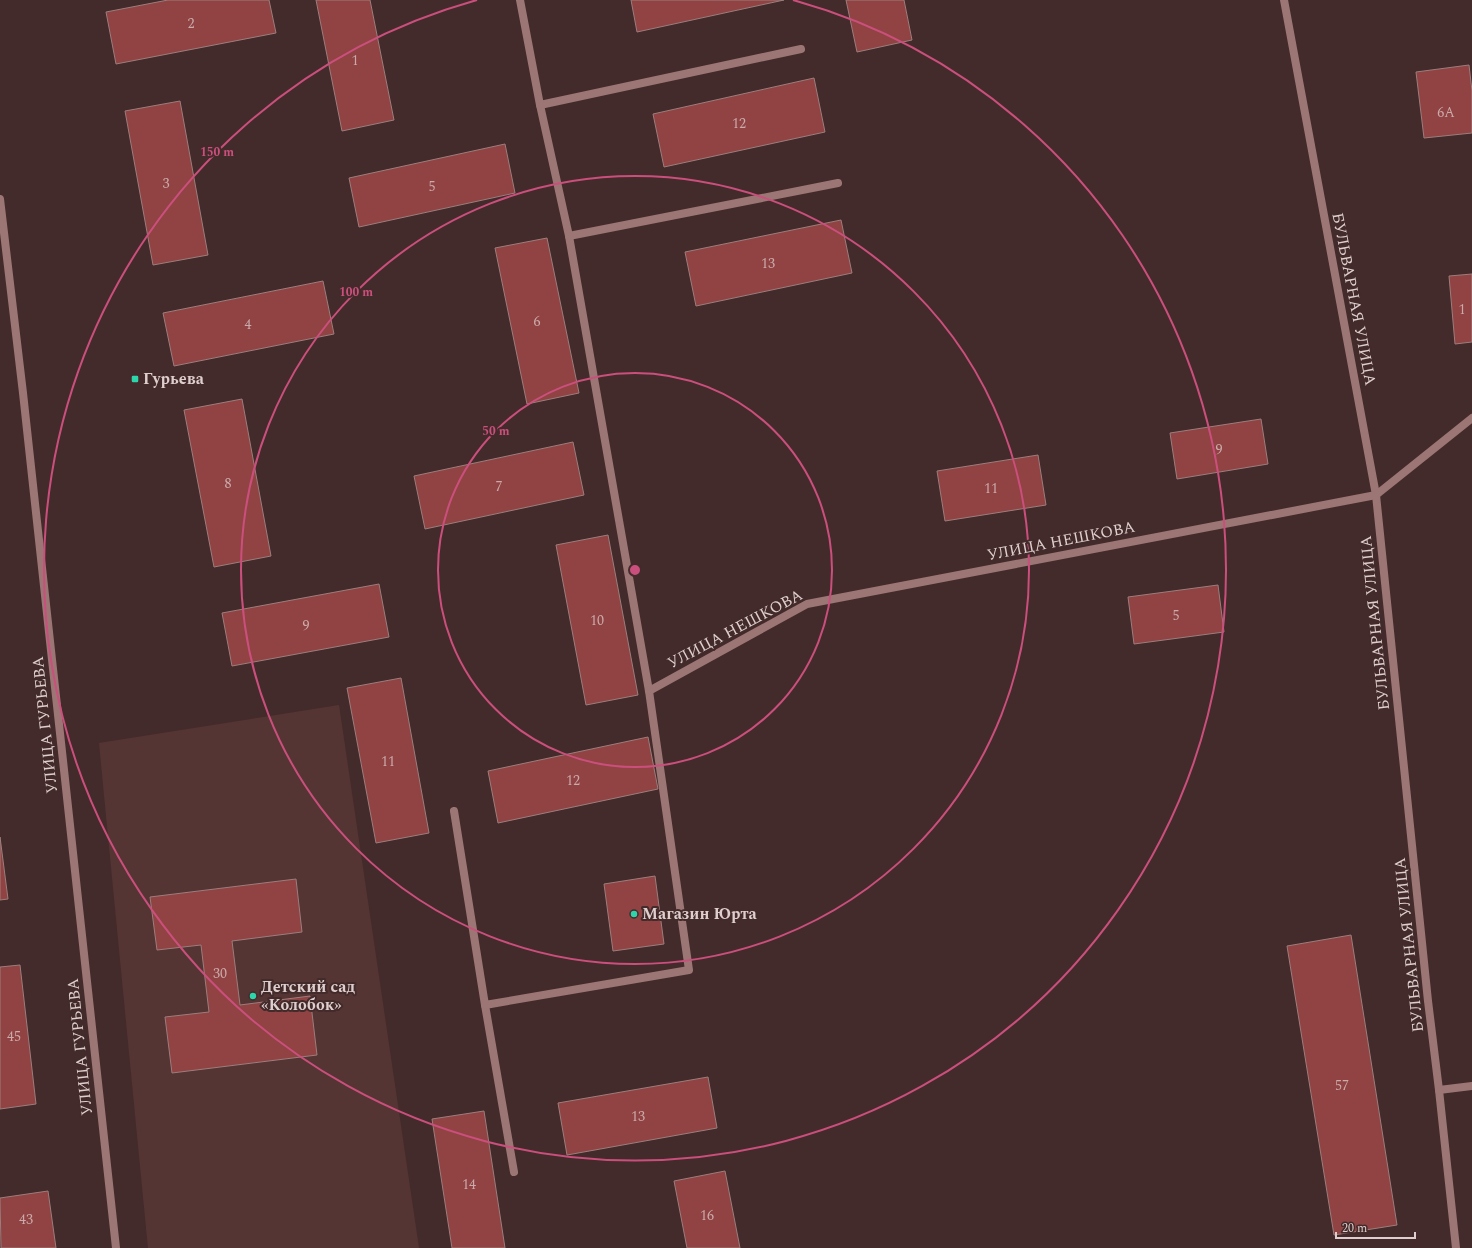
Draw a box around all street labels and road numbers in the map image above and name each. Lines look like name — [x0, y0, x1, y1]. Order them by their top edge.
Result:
street label: БУЛЬВАРНАЯ УЛИЦА — [1325, 210, 1383, 388]
street label: УЛИЦА НЕШКОВА — [985, 515, 1137, 567]
street label: БУЛЬВАРНАЯ УЛИЦА — [1354, 534, 1396, 712]
street label: УЛИЦА НЕШКОВА — [663, 583, 807, 675]
street label: УЛИЦА ГУРЬЕВА — [26, 655, 64, 795]
street label: БУЛЬВАРНАЯ УЛИЦА — [1388, 856, 1430, 1034]
street label: УЛИЦА ГУРЬЕВА — [61, 977, 99, 1117]

